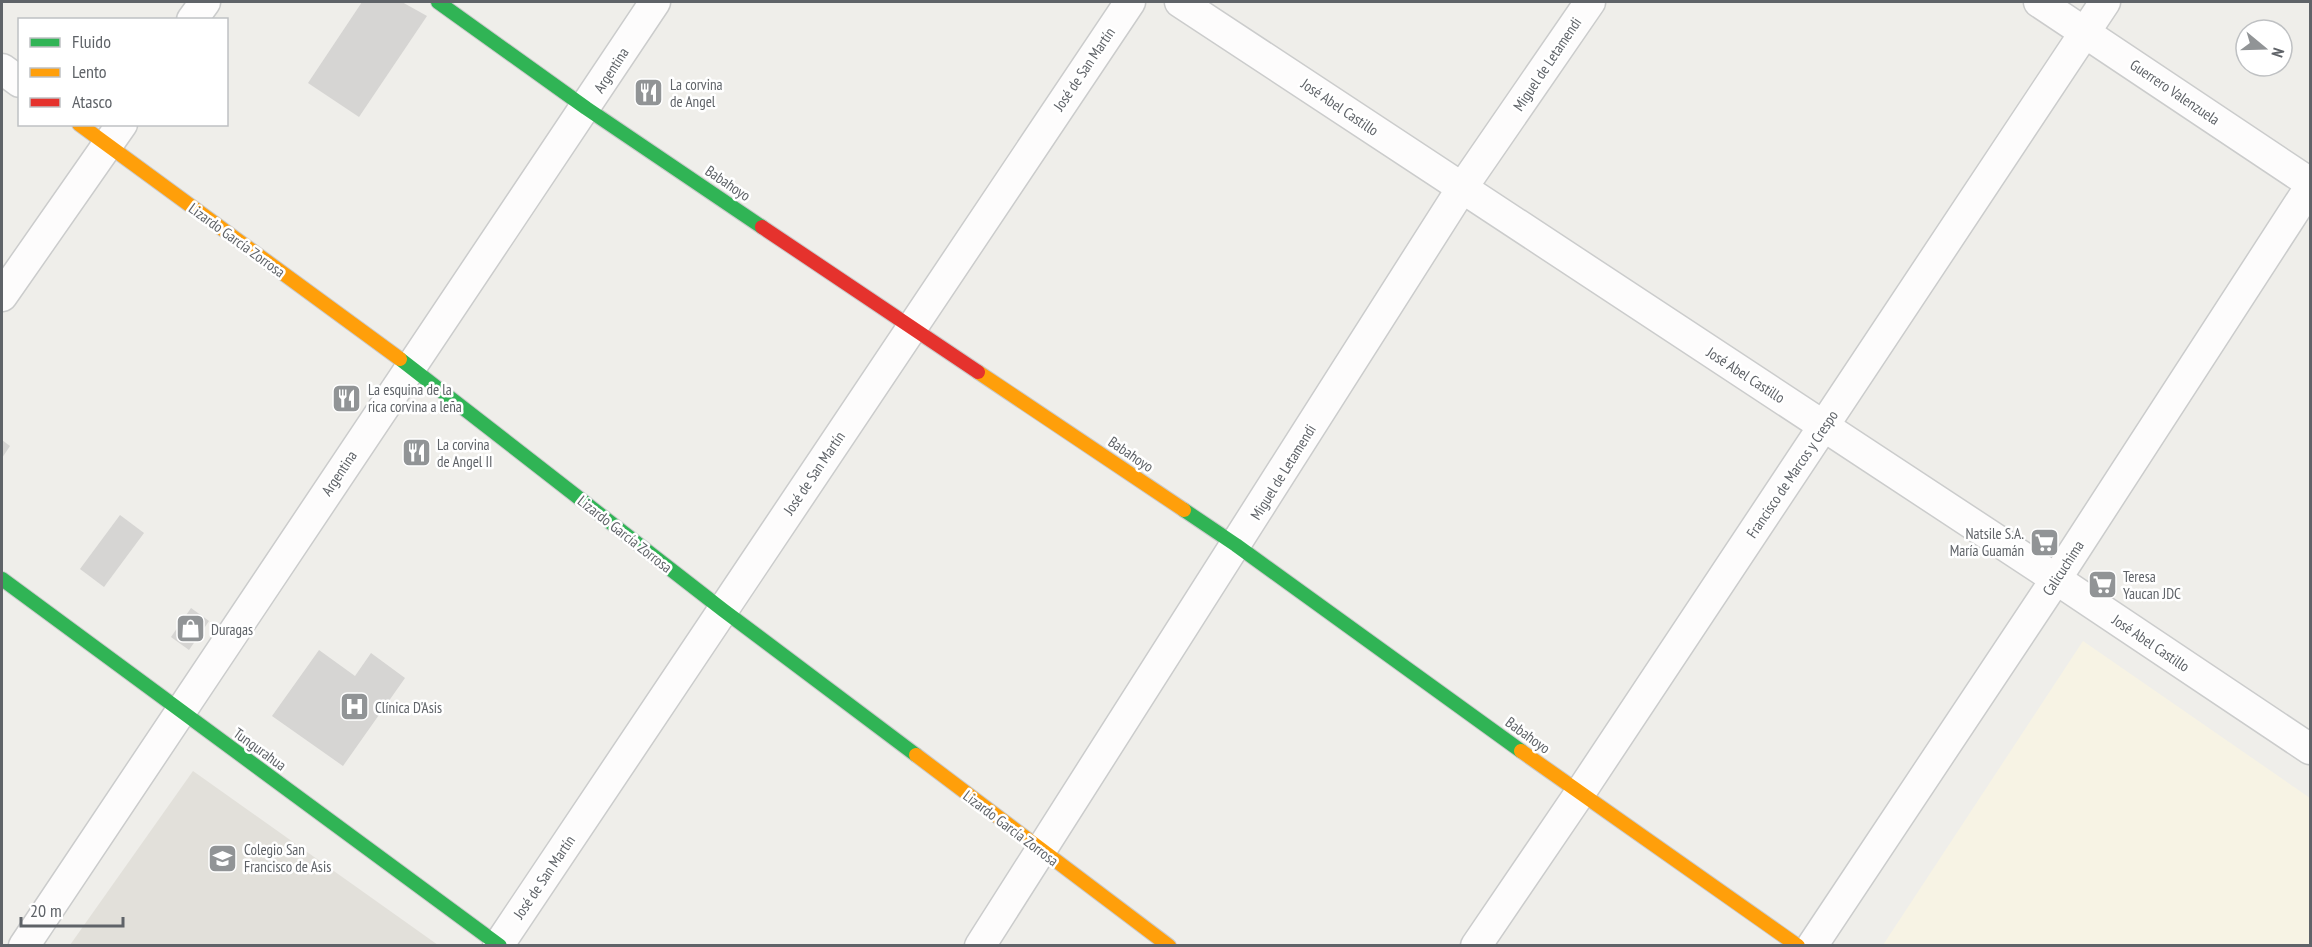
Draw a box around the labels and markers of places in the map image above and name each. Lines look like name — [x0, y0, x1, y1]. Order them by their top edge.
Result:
place label: La corvina de Angel — [670, 75, 723, 111]
restaurant icon: La corvina de Angel — [633, 77, 665, 109]
place label: La esquina de la rica corvina a leña — [368, 380, 462, 416]
restaurant icon: La esquina de la rica corvina a leña — [331, 382, 363, 414]
place label: La corvina de Angel II — [437, 435, 493, 471]
restaurant icon: La corvina de Angel II — [400, 437, 432, 469]
place label: Natsile S.A. María Guamán — [1950, 524, 2024, 560]
supermarket icon: Natsile S.A. María Guamán — [2029, 526, 2061, 558]
place label: Teresa Yaucan JDC — [2123, 567, 2181, 603]
supermarket icon: Teresa Yaucan JDC — [2086, 569, 2118, 601]
shop icon: Duragas — [174, 613, 206, 645]
place label: Duragas — [211, 620, 253, 639]
hospital icon: Clínica D'Asis — [338, 691, 370, 723]
place label: Clínica D'Asis — [375, 698, 442, 717]
place label: Colegio San Francisco de Asis — [244, 840, 331, 876]
school or university icon: Colegio San Francisco de Asis — [207, 842, 239, 874]

